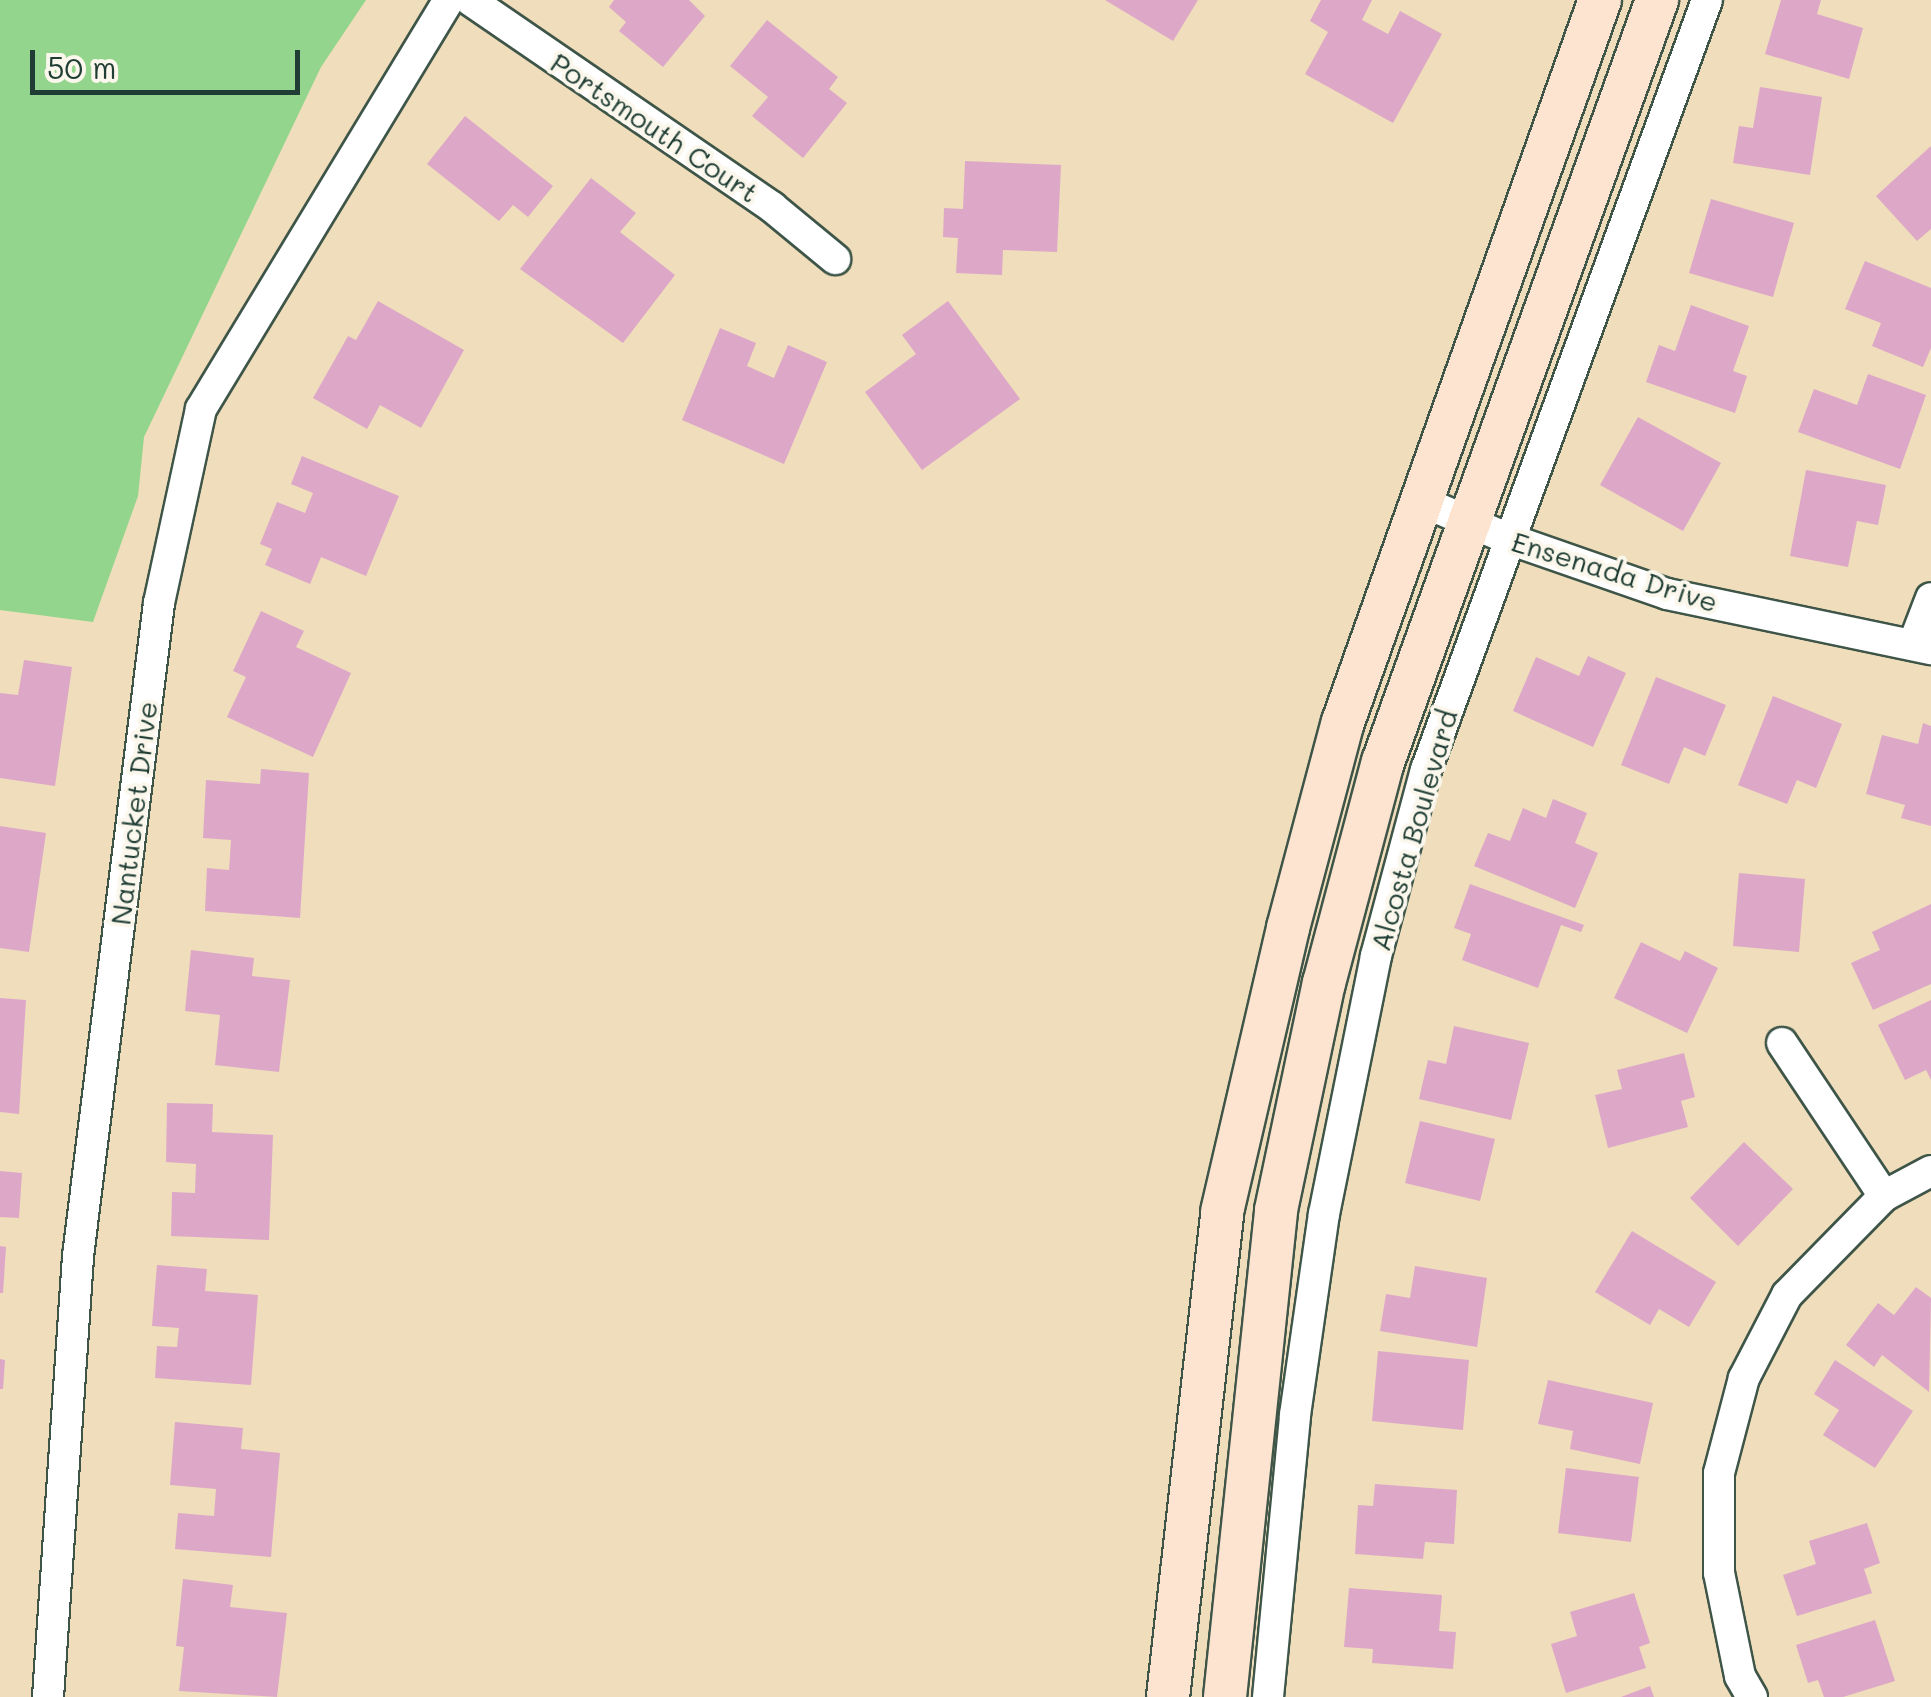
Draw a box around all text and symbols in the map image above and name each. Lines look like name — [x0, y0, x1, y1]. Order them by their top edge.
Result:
scale bar — [35, 30, 305, 92]
street label: Portsmouth Court — [545, 45, 765, 209]
text: 50 m — [47, 47, 117, 87]
street label: Ensenada Drive — [1508, 524, 1722, 618]
street label: Nantucket Drive — [103, 699, 163, 927]
street label: Alcosta Boulevard — [1362, 705, 1464, 955]

